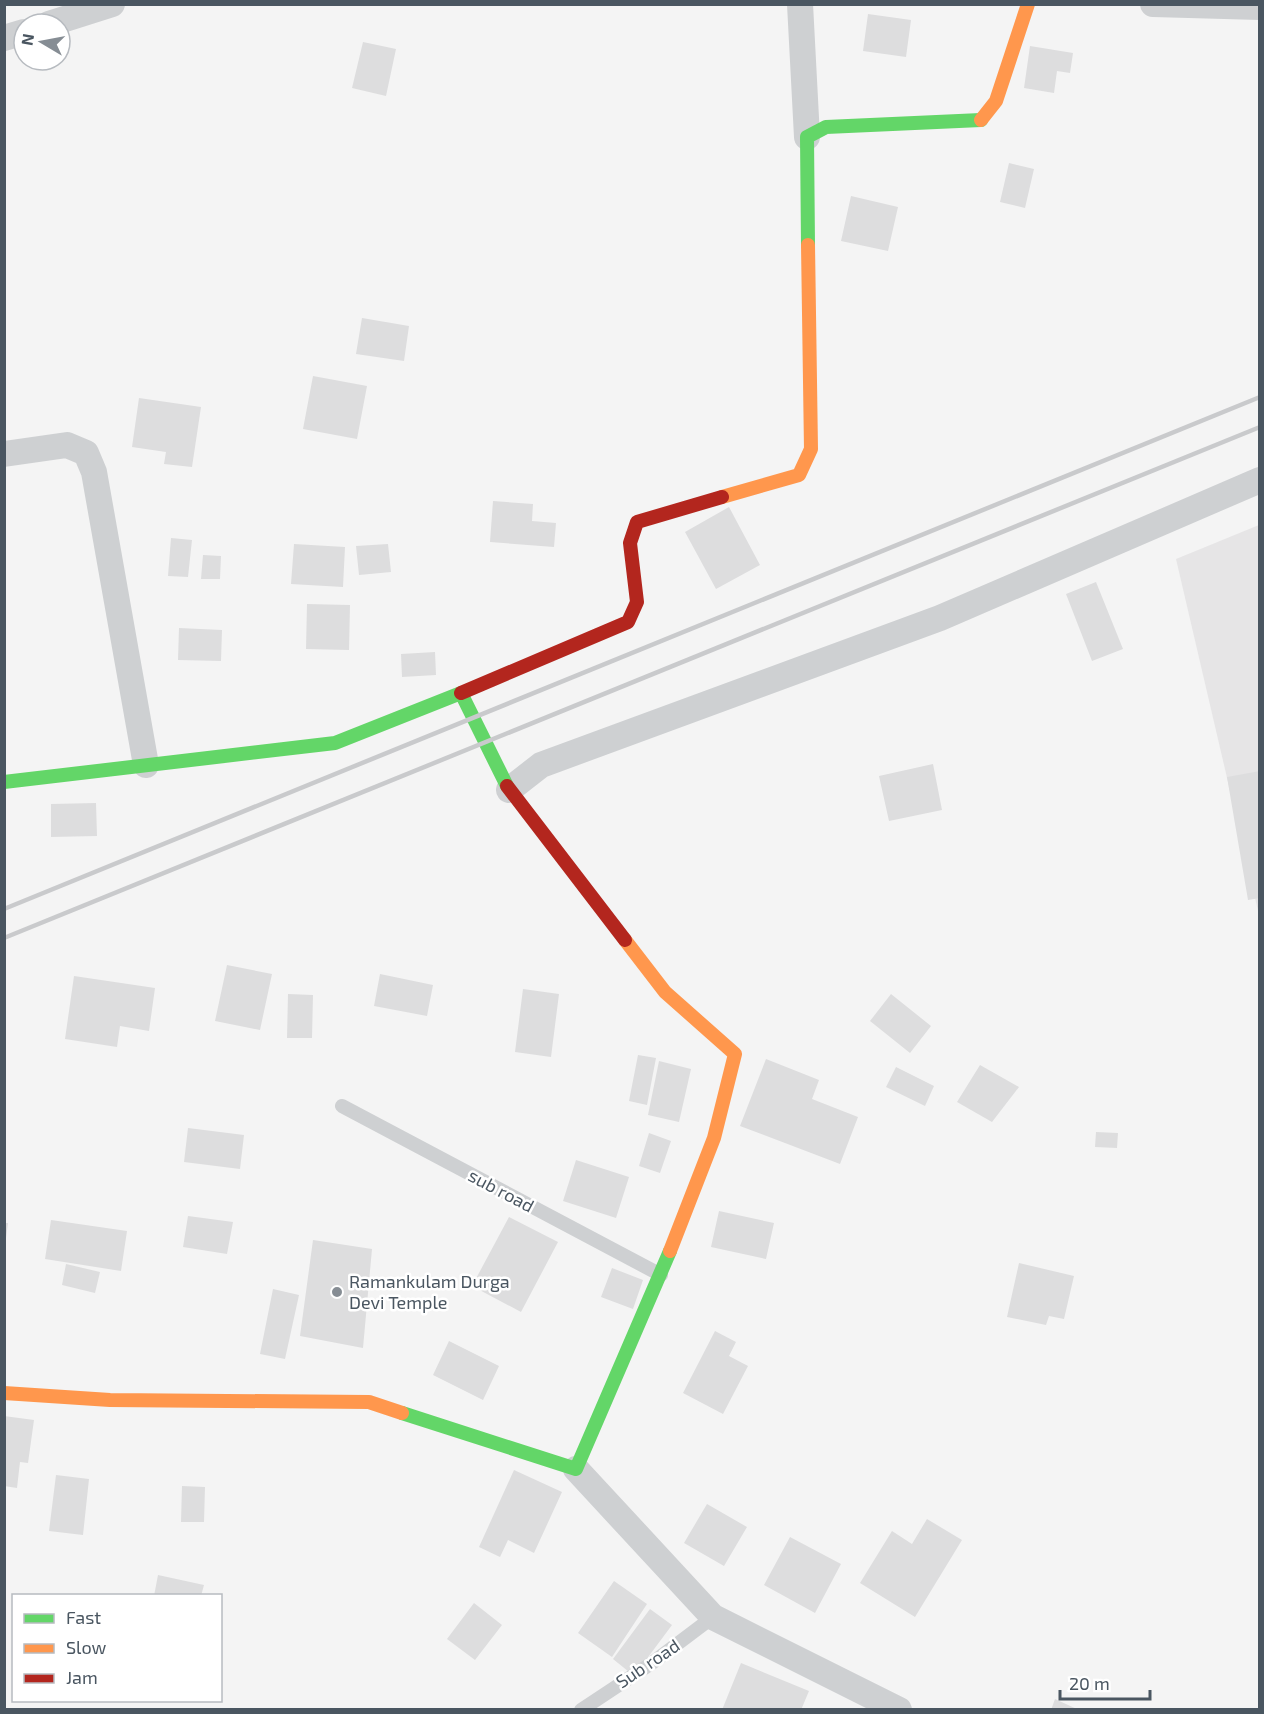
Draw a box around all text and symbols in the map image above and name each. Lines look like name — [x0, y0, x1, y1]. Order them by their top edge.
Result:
north arrow — [12, 12, 72, 72]
text: N — [16, 32, 37, 47]
street label: sub road — [465, 1164, 538, 1217]
place label: Ramankulam Durga Devi Temple — [349, 1270, 510, 1313]
marker: Ramankulam Durga Devi Temple — [330, 1285, 344, 1299]
legend — [12, 1594, 222, 1702]
text: Fast — [66, 1606, 101, 1628]
street label: Sub road — [611, 1634, 683, 1692]
text: Slow — [66, 1636, 107, 1658]
scale bar — [1060, 1663, 1150, 1701]
text: Jam — [66, 1666, 98, 1688]
text: 20 m — [1069, 1672, 1110, 1694]

